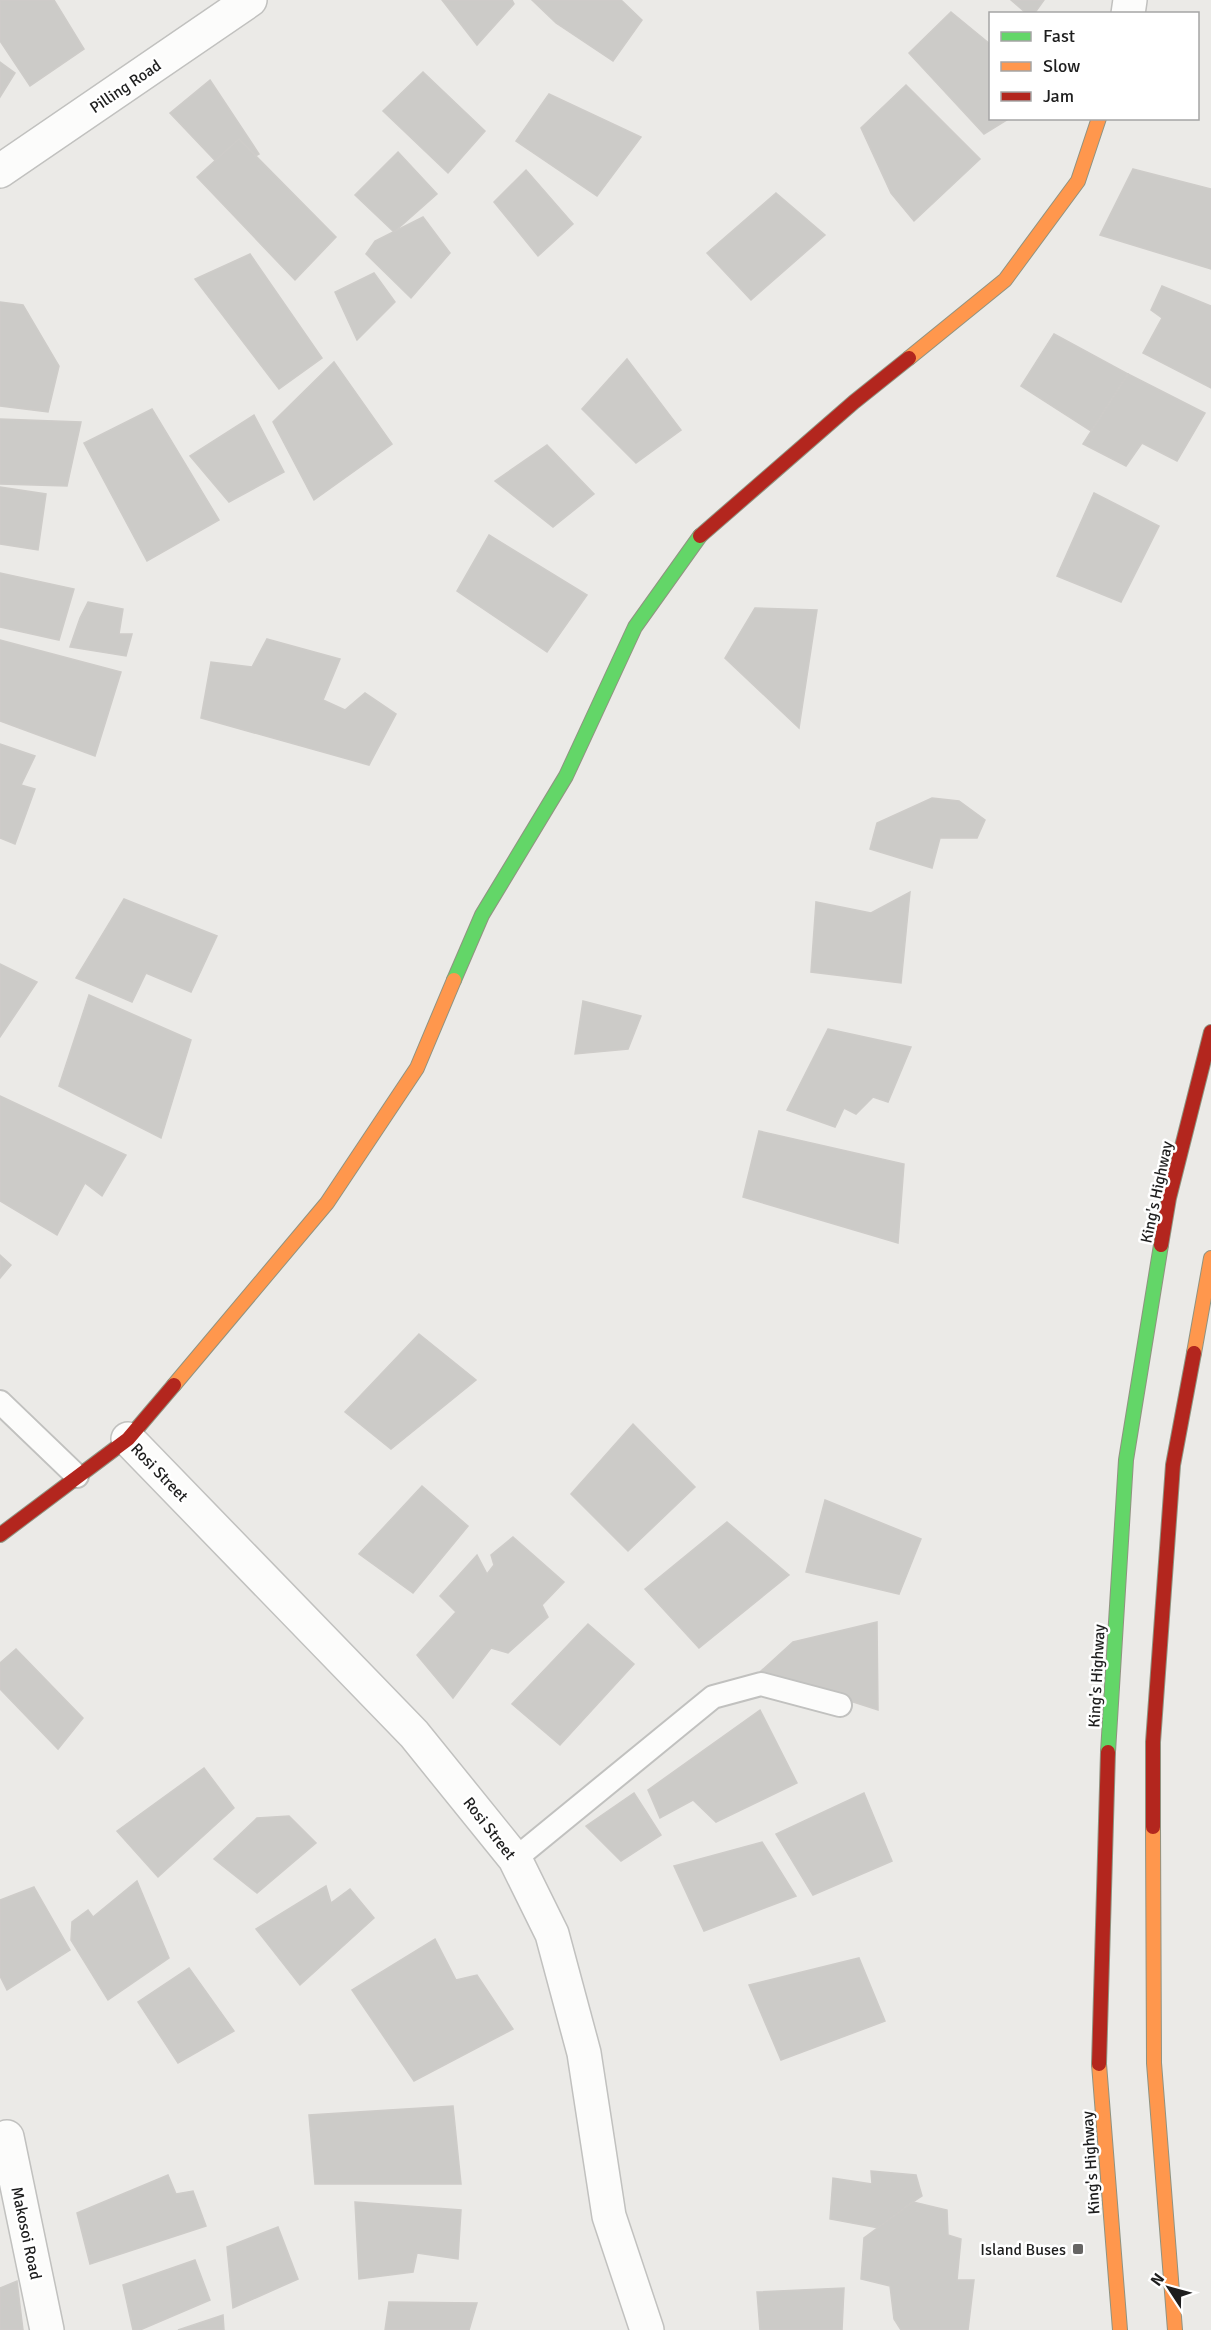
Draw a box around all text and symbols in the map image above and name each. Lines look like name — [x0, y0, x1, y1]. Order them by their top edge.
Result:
legend — [989, 12, 1199, 120]
text: Fast — [1043, 25, 1075, 47]
text: Slow — [1043, 55, 1080, 77]
street label: Pilling Road — [86, 56, 165, 118]
text: Jam — [1043, 85, 1074, 107]
street label: King's Highway — [1136, 1139, 1178, 1245]
street label: Rosi Street — [126, 1439, 193, 1507]
street label: King's Highway — [1084, 1623, 1110, 1728]
street label: Rosi Street — [458, 1793, 520, 1864]
street label: King's Highway — [1077, 2110, 1105, 2215]
street label: Makosoi Road — [6, 2185, 46, 2281]
place label: Island Buses — [980, 2240, 1066, 2260]
marker: Island Buses — [1071, 2242, 1085, 2256]
north arrow — [1139, 2258, 1199, 2318]
text: N — [1146, 2269, 1169, 2290]

